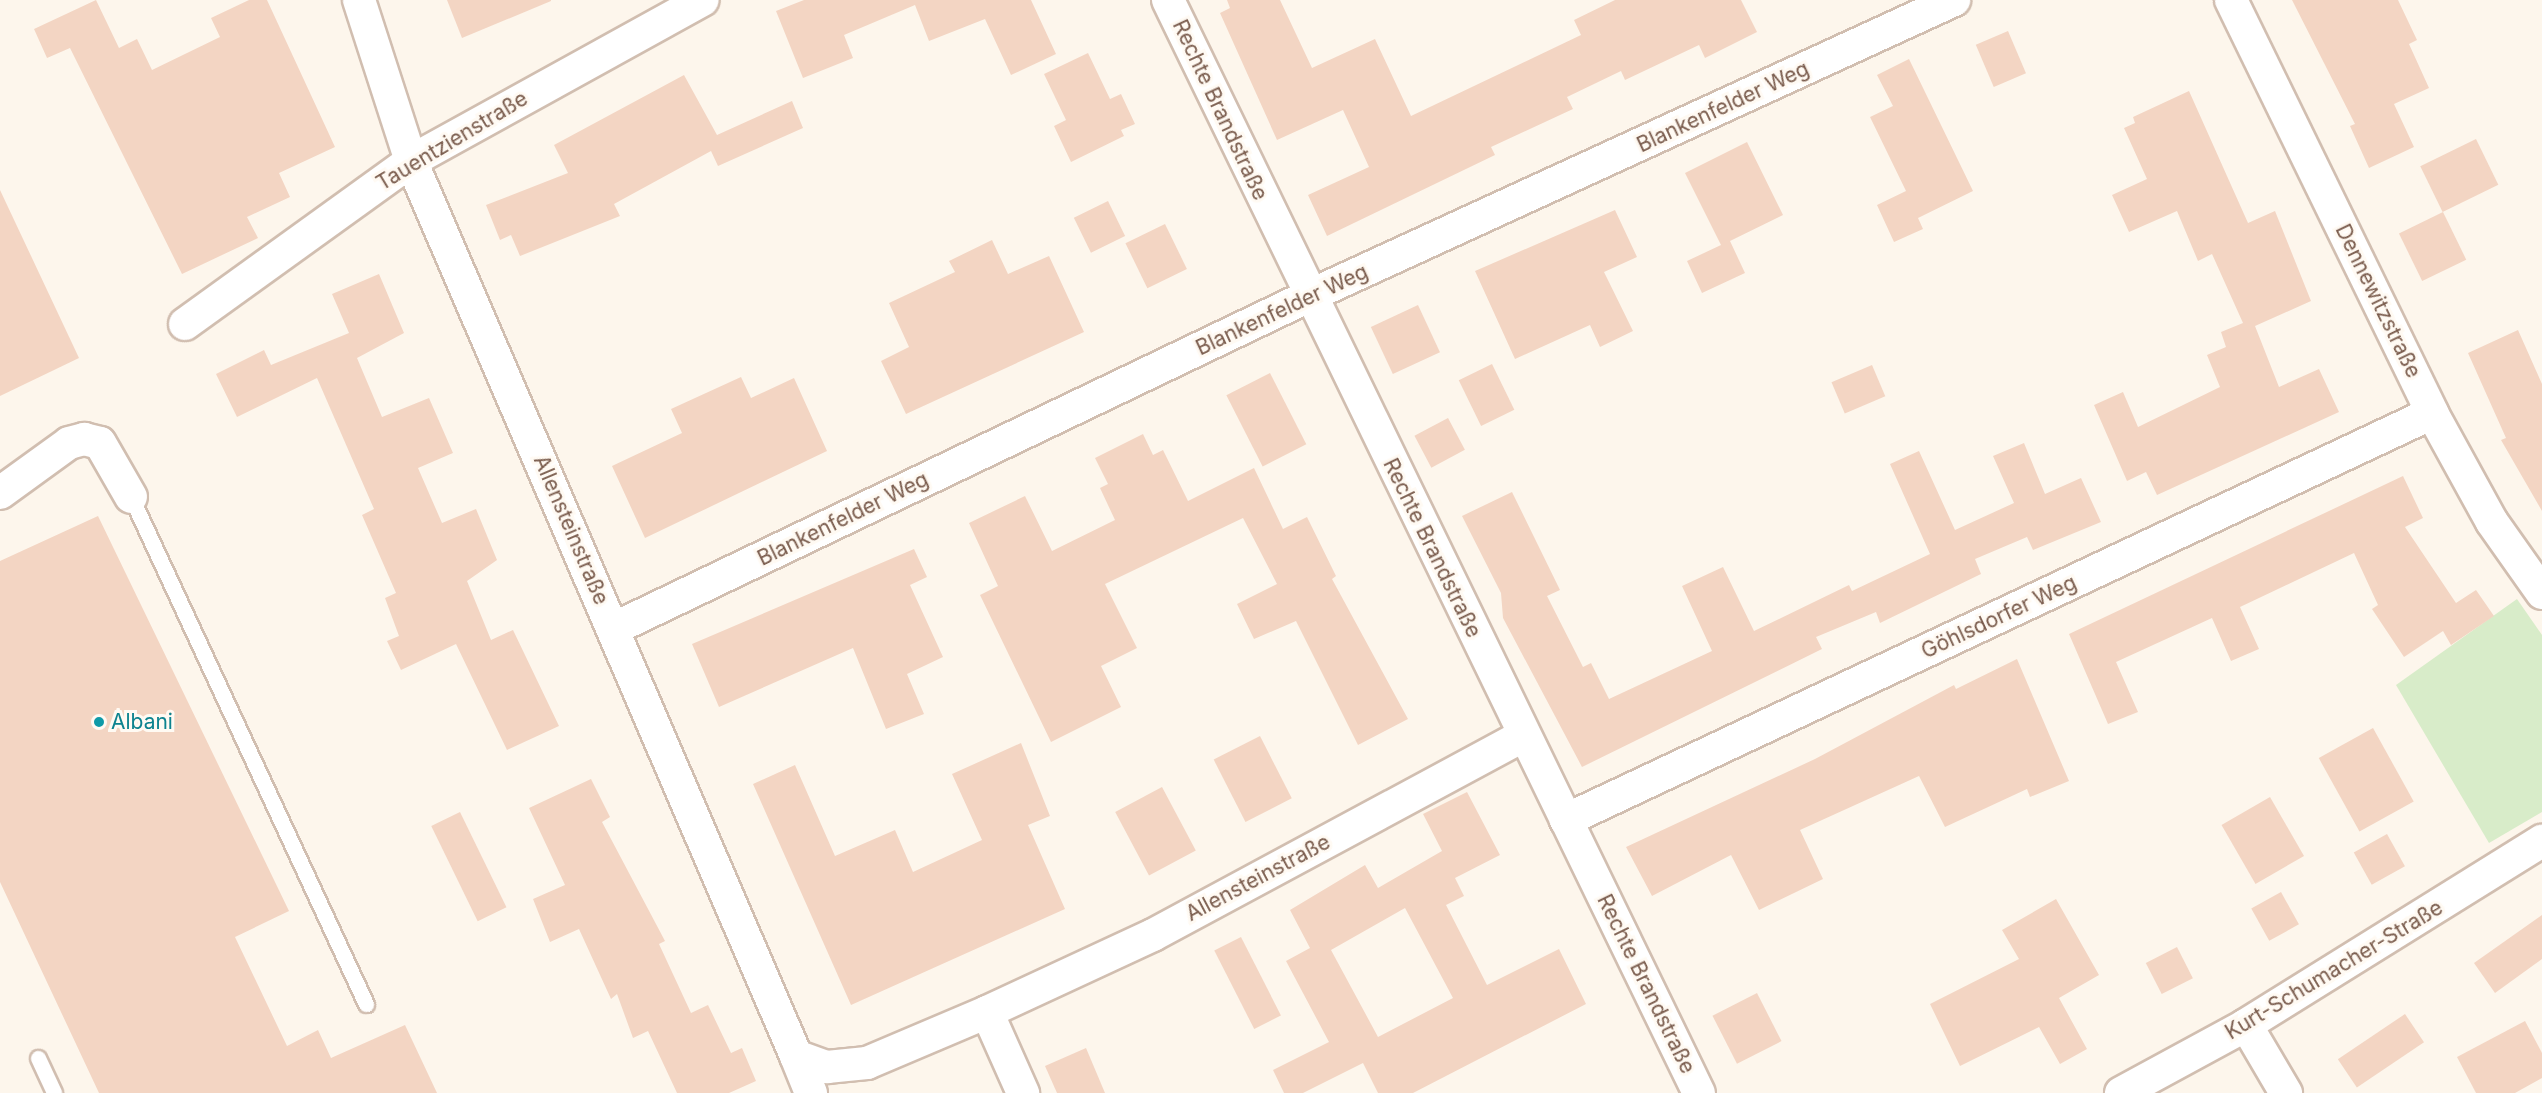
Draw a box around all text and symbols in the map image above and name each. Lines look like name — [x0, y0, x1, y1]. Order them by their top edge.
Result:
street label: Rechte Brandstraße — [1167, 16, 1273, 204]
street label: Blankenfelder Weg — [1633, 56, 1813, 158]
street label: Tauentzienstraße — [372, 86, 532, 196]
street label: Dennewitzstraße — [2330, 220, 2426, 382]
street label: Blankenfelder Weg — [1192, 259, 1372, 361]
street label: Allensteinstraße — [528, 452, 614, 608]
street label: Rechte Brandstraße — [1378, 454, 1486, 642]
street label: Blankenfelder Weg — [753, 467, 933, 571]
street label: Göhlsdorfer Weg — [1917, 570, 2081, 664]
place label: Albani — [111, 709, 173, 735]
marker: Albani — [92, 715, 106, 729]
street label: Allensteinstraße — [1182, 829, 1334, 927]
street label: Rechte Brandstraße — [1592, 890, 1700, 1078]
street label: Kurt-Schumacher-Straße — [2221, 895, 2447, 1045]

